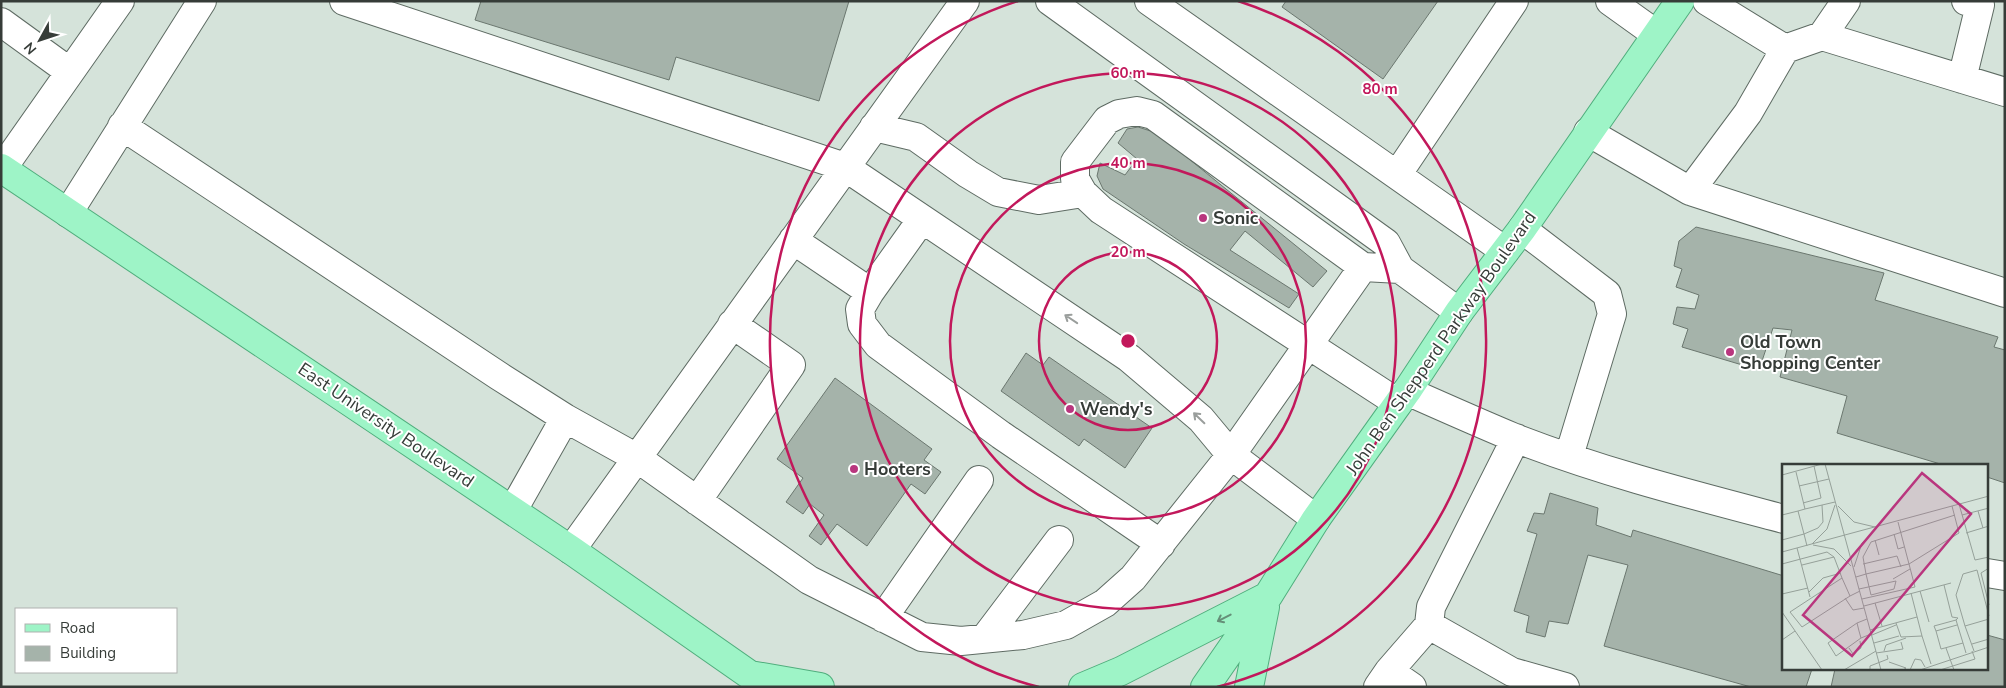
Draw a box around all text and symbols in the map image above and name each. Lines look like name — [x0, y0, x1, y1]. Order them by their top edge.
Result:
north arrow — [15, 15, 65, 65]
text: N — [20, 38, 41, 58]
text: 60 m — [1110, 63, 1146, 83]
text: 80 m — [1362, 79, 1398, 99]
text: 40 m — [1110, 153, 1146, 173]
place label: Sonic — [1213, 206, 1259, 230]
street label: John Ben Shepperd Parkway Boulevard — [1340, 206, 1542, 480]
marker: Sonic — [1197, 212, 1209, 224]
text: 20 m — [1110, 242, 1146, 262]
one-way arrow — [1064, 314, 1078, 324]
place label: Old Town Shopping Center — [1740, 330, 1880, 375]
centre of rings — [1119, 332, 1137, 350]
marker: Old Town Shopping Center — [1724, 346, 1736, 358]
street label: East University Boulevard — [293, 357, 479, 493]
place label: Wendy's — [1080, 397, 1153, 421]
marker: Wendy's — [1064, 403, 1076, 415]
one-way arrow — [1193, 412, 1205, 424]
place label: Hooters — [864, 457, 931, 481]
marker: Hooters — [848, 463, 860, 475]
inset map — [1782, 464, 1988, 670]
legend — [15, 608, 178, 673]
one-way arrow — [1217, 614, 1232, 623]
text: Road — [60, 618, 95, 638]
text: Building — [60, 643, 116, 663]

